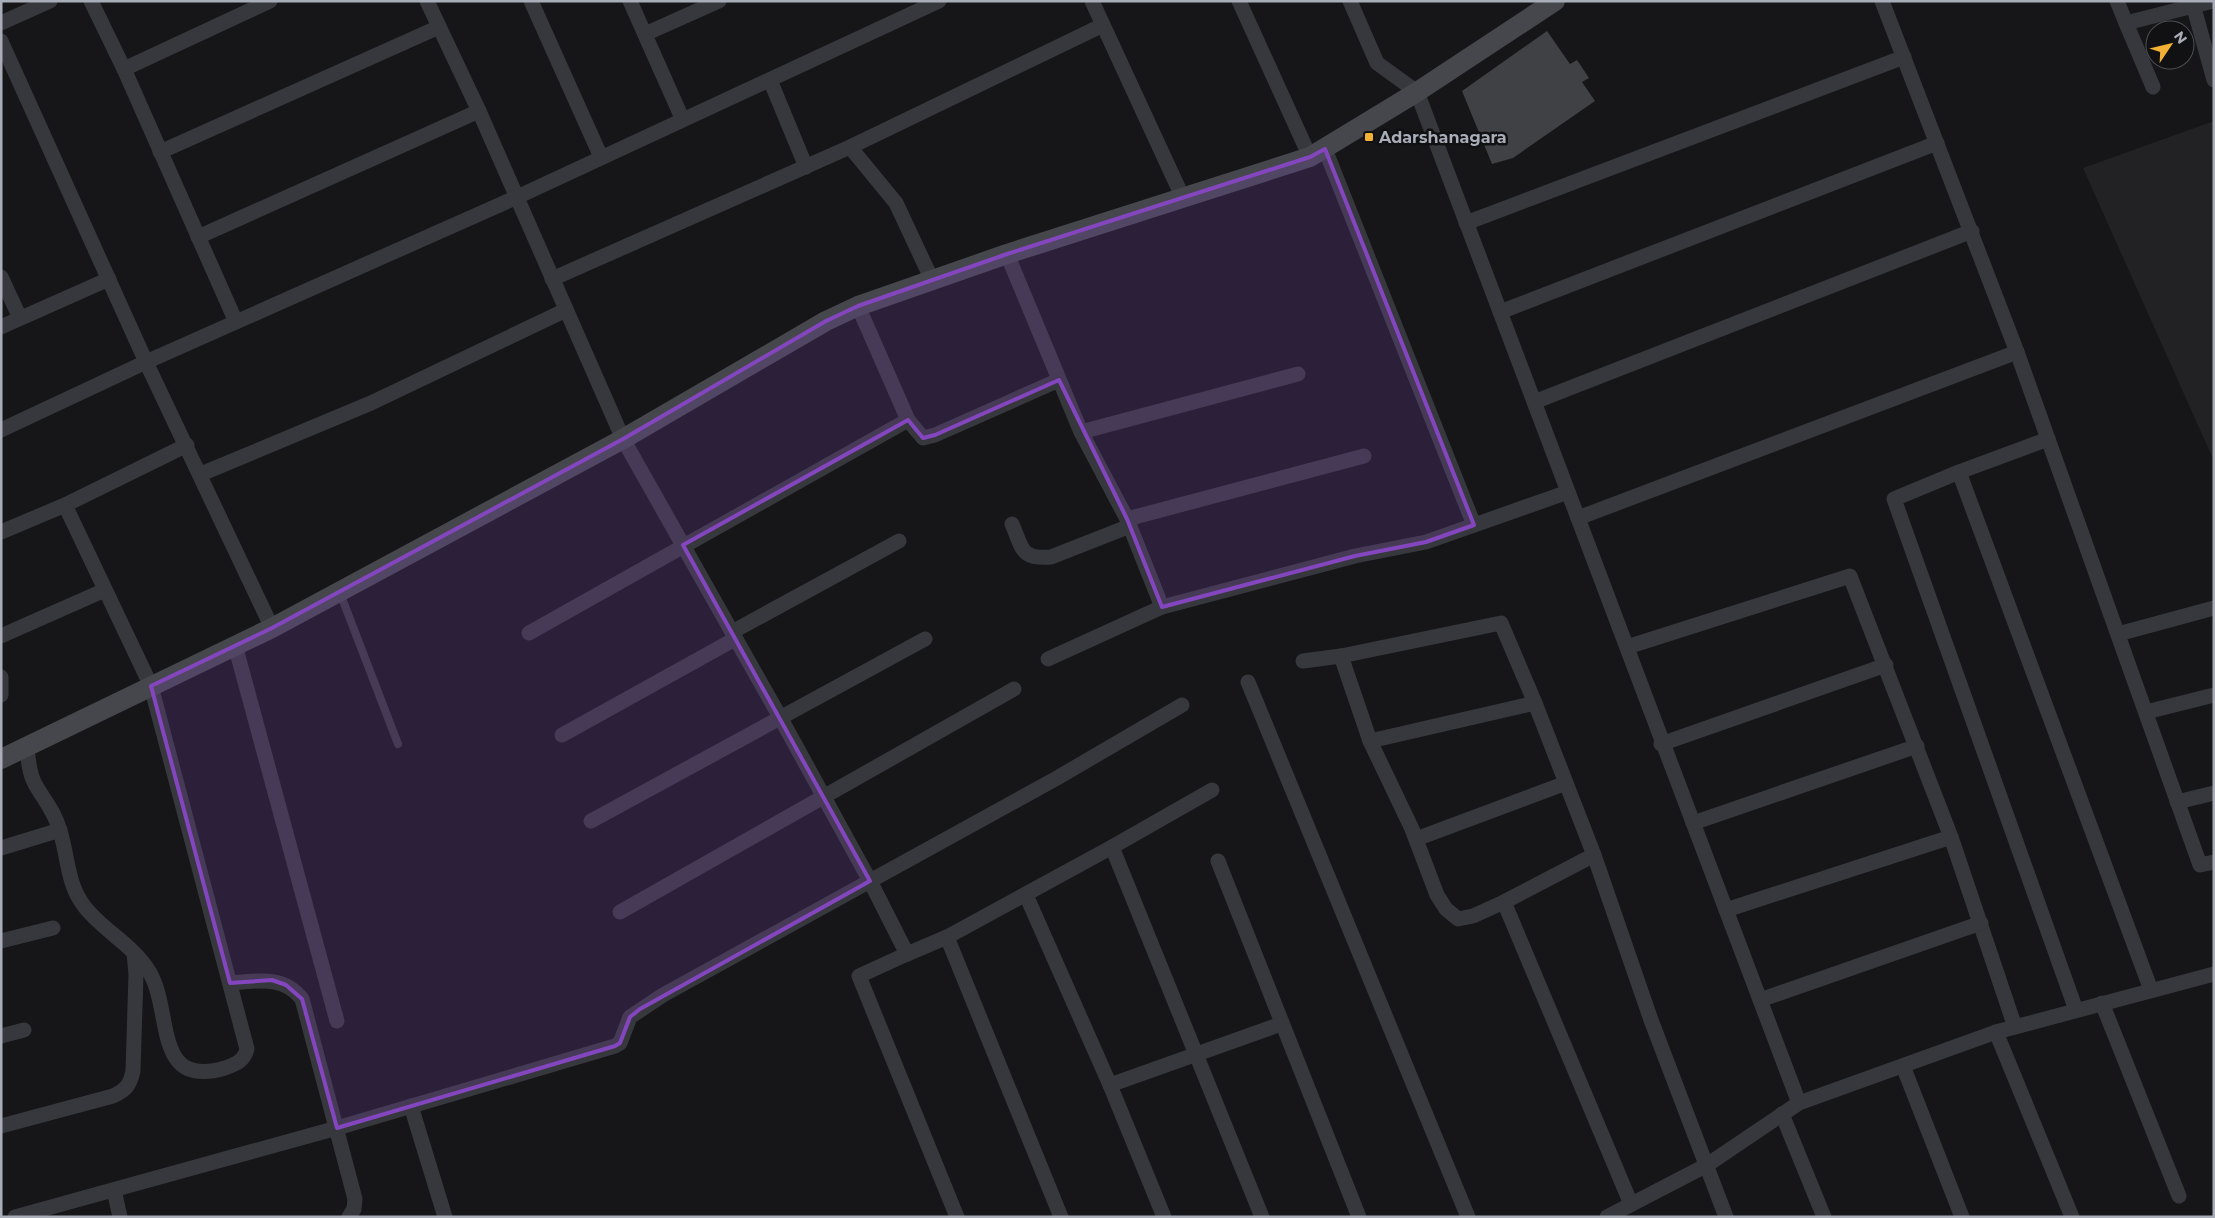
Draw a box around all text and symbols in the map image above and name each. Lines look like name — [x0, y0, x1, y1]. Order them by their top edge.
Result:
north arrow — [2145, 20, 2195, 70]
text: N — [2170, 28, 2191, 47]
place label: Adarshanagara — [1378, 128, 1507, 147]
marker: Adarshanagara — [1363, 131, 1375, 143]

